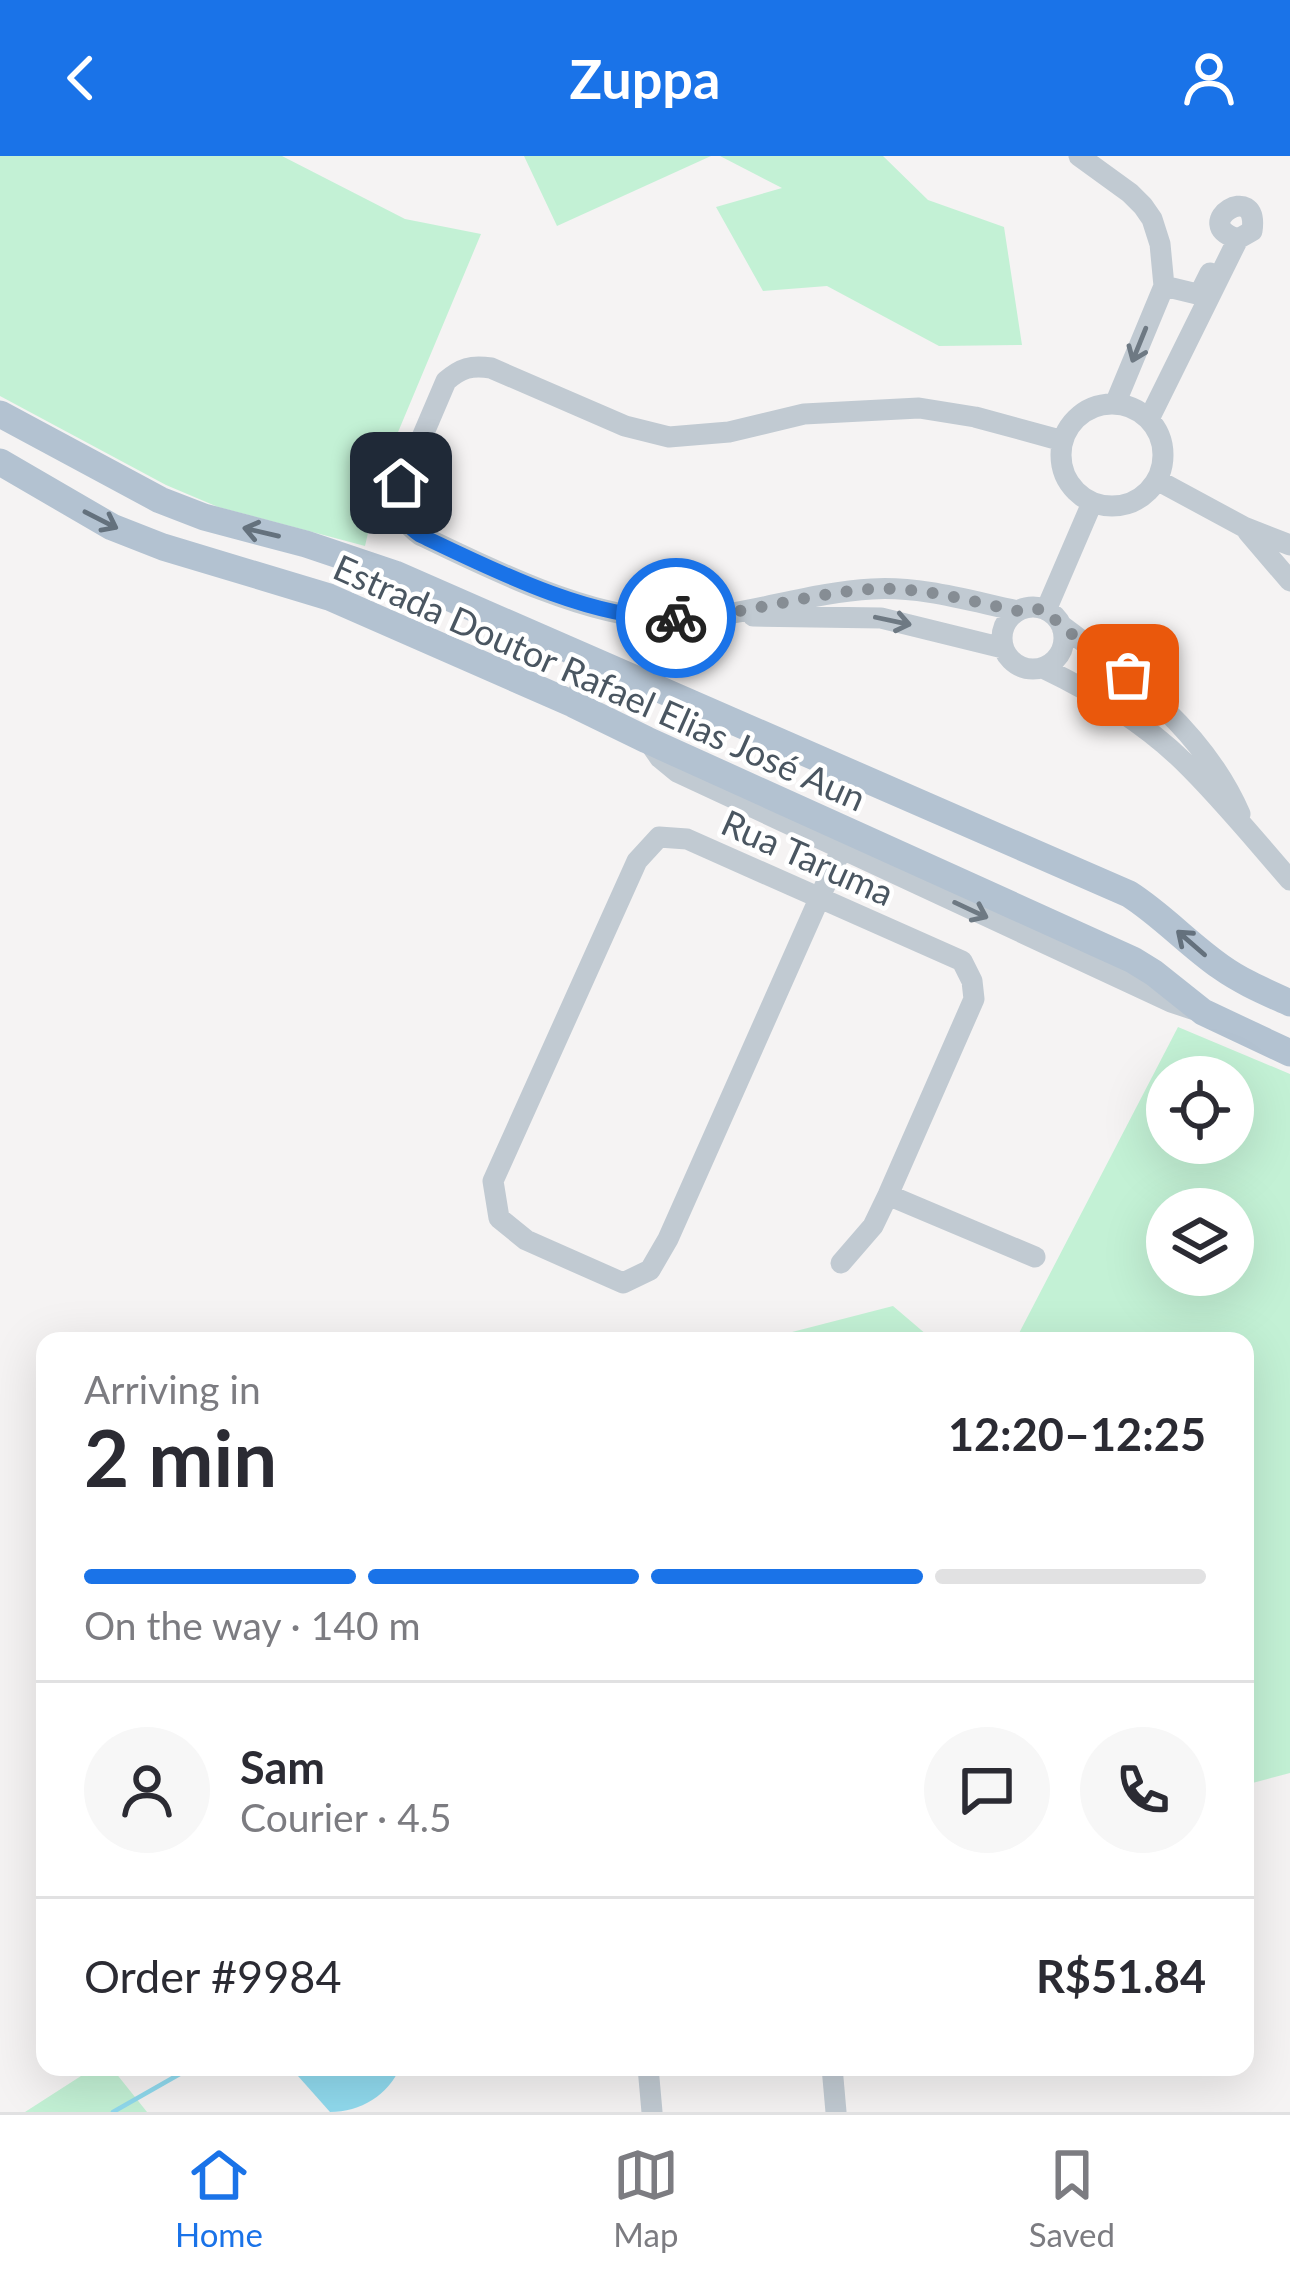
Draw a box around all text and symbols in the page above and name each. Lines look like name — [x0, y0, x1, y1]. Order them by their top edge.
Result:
icon: back — [48, 45, 114, 111]
icon: person — [1176, 45, 1242, 111]
text: Zuppa — [570, 46, 720, 111]
one-way arrow — [1127, 325, 1148, 362]
pin — [350, 432, 452, 534]
icon: home — [368, 450, 434, 516]
one-way arrow — [83, 510, 119, 533]
one-way arrow — [243, 520, 281, 542]
street label: Estrada Doutor Rafael Elias José Aun — [327, 544, 873, 820]
courier — [616, 558, 736, 678]
icon: bike — [643, 585, 709, 651]
one-way arrow — [874, 611, 912, 634]
pin — [1077, 624, 1179, 726]
icon: bag — [1095, 642, 1161, 708]
street label: Rua Taruma — [715, 800, 901, 914]
one-way arrow — [952, 900, 988, 922]
one-way arrow — [1176, 929, 1207, 957]
map controls — [1146, 1056, 1254, 1296]
button: locate — [1146, 1056, 1254, 1164]
button: layers — [1146, 1188, 1254, 1296]
text: Arriving in — [84, 1366, 261, 1412]
text: 12:20–12:25 — [948, 1407, 1206, 1461]
text: 2 min — [84, 1410, 277, 1504]
text: On the way · 140 m — [84, 1602, 421, 1648]
button: person — [84, 1727, 210, 1853]
button: chat — [924, 1727, 1050, 1853]
button: phone — [1080, 1727, 1206, 1853]
text: Sam — [240, 1740, 325, 1794]
text: Courier · 4.5 — [240, 1794, 452, 1840]
text: Order #9984 — [84, 1949, 342, 2003]
text: R$51.84 — [1036, 1949, 1206, 2003]
tab: Home — [175, 2142, 263, 2254]
tab: Map — [613, 2142, 679, 2254]
tab: Saved — [1029, 2142, 1115, 2254]

